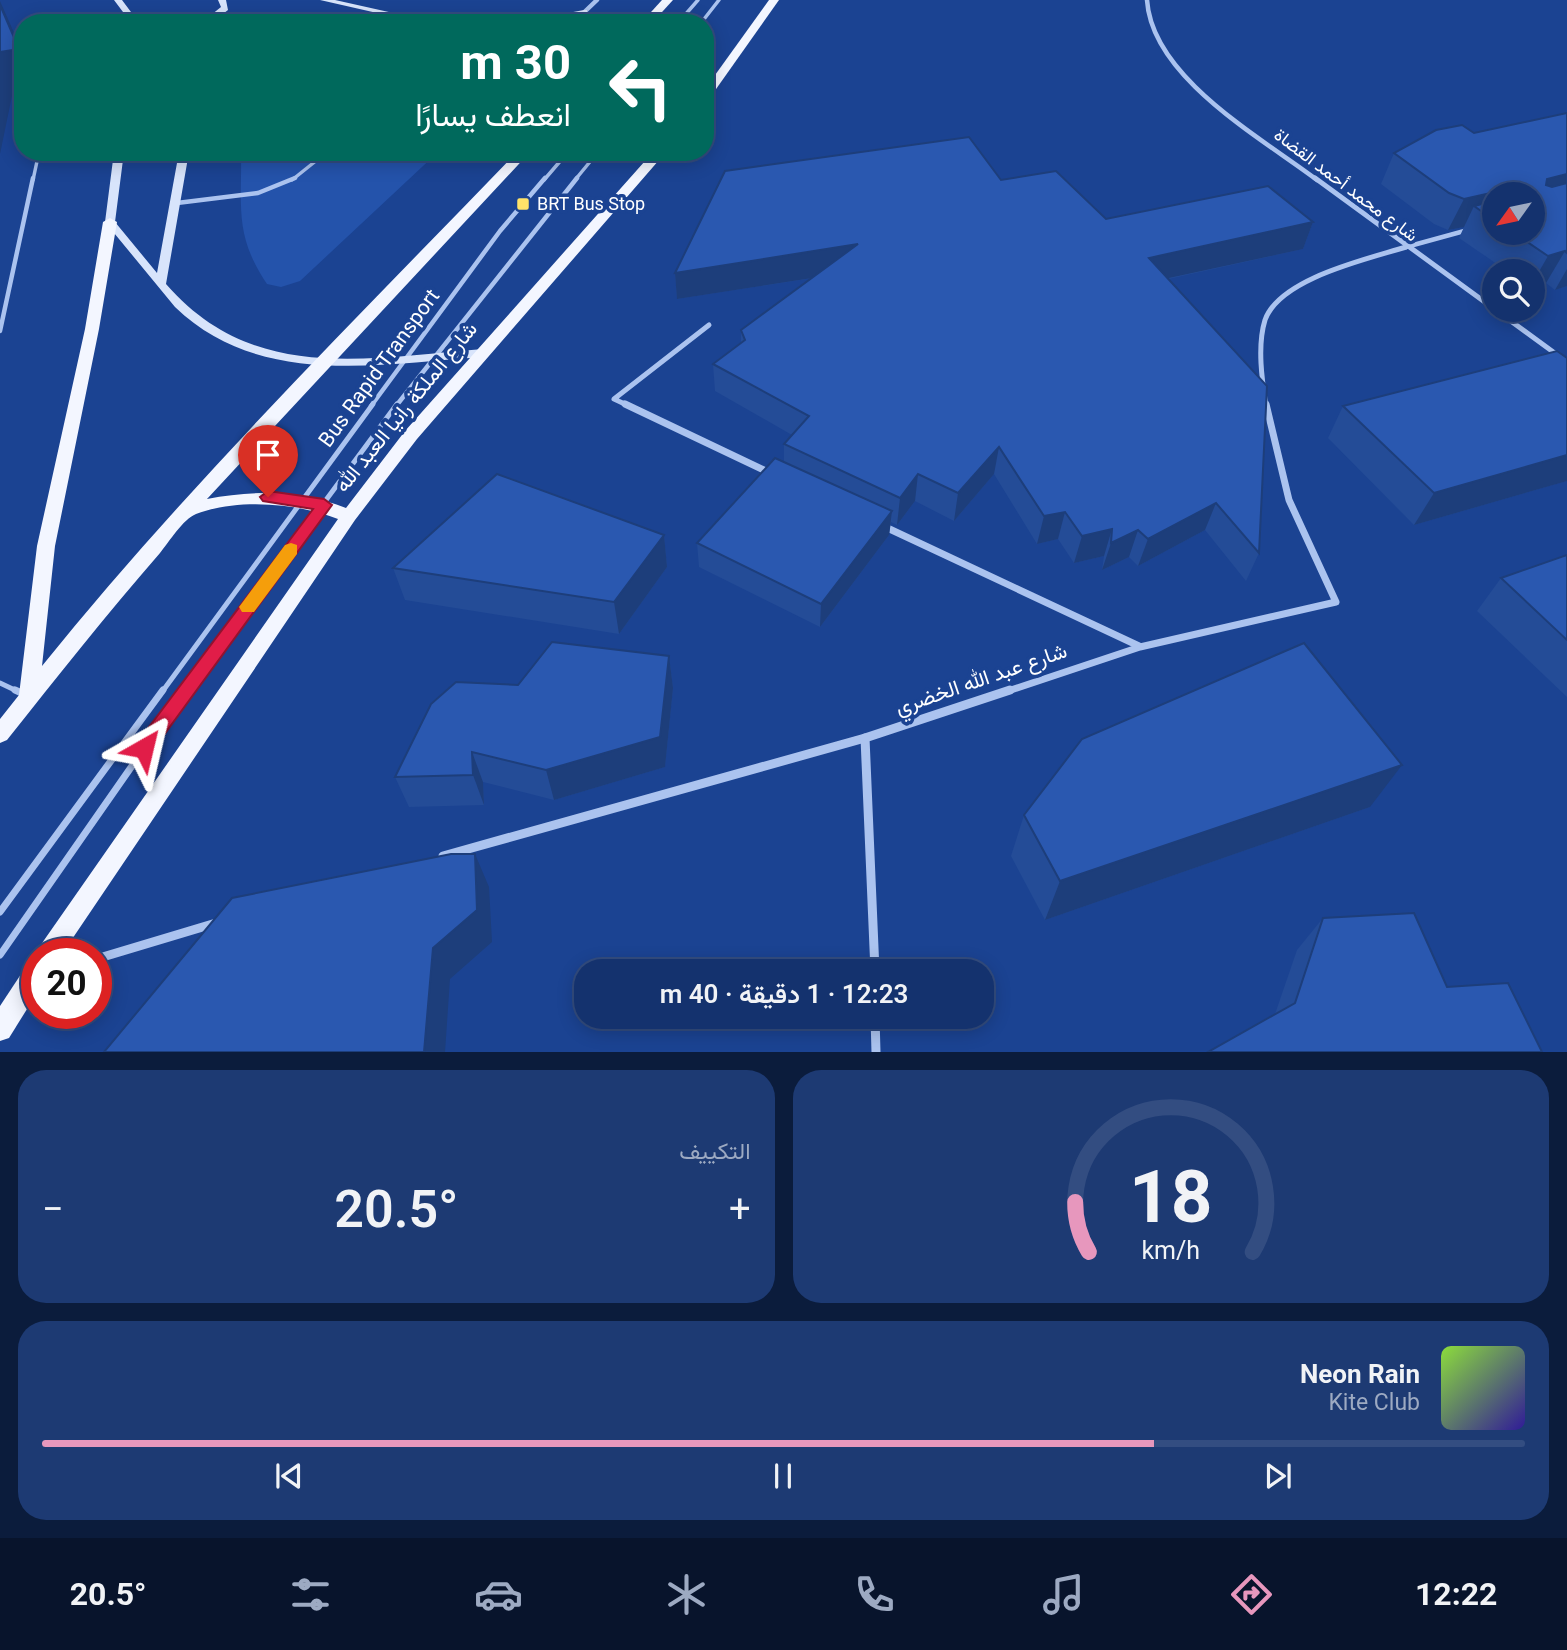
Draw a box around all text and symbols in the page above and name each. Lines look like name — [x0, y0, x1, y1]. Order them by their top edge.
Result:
text: 30 m — [460, 34, 571, 91]
icon: left — [595, 42, 686, 133]
text: انعطف يسارًا — [415, 96, 571, 134]
street label: شارع محمد أحمد القضاة — [1269, 124, 1422, 247]
north arrow — [1482, 182, 1545, 245]
map controls — [1482, 182, 1545, 322]
place label: BRT Bus Stop — [537, 193, 645, 214]
marker: BRT Bus Stop — [515, 196, 531, 212]
button: search — [1482, 259, 1545, 322]
street label: Bus Rapid Transport — [314, 284, 444, 452]
street label: شارع الملكة رانيا العبد الله — [329, 316, 484, 498]
pin — [238, 425, 298, 497]
icon: arrive — [249, 436, 287, 474]
street label: شارع عبد الله الخضري — [892, 637, 1072, 724]
position arrow — [107, 711, 181, 785]
speed limit sign: 20 — [21, 938, 112, 1029]
text: 12:23 · 1 دقيقة · 40 m — [660, 979, 908, 1009]
text: التكييف — [679, 1138, 751, 1165]
text: 18 — [1129, 1155, 1213, 1241]
text: 20.5° — [334, 1179, 458, 1240]
text: − — [42, 1187, 64, 1231]
text: + — [729, 1187, 751, 1231]
text: km/h — [1141, 1236, 1200, 1265]
text: Neon Rain — [1300, 1359, 1420, 1389]
text: Kite Club — [1328, 1389, 1420, 1416]
icon: previous — [270, 1457, 308, 1495]
icon: pause — [764, 1457, 802, 1495]
icon: next — [1259, 1457, 1297, 1495]
icon: filters — [286, 1570, 335, 1619]
icon: car — [474, 1570, 523, 1619]
icon: climate — [662, 1570, 711, 1619]
icon: phone — [850, 1570, 899, 1619]
icon: music — [1039, 1570, 1088, 1619]
icon: directions — [1227, 1570, 1276, 1619]
text: 20.5° — [70, 1575, 147, 1613]
text: 12:22 — [1415, 1575, 1497, 1613]

